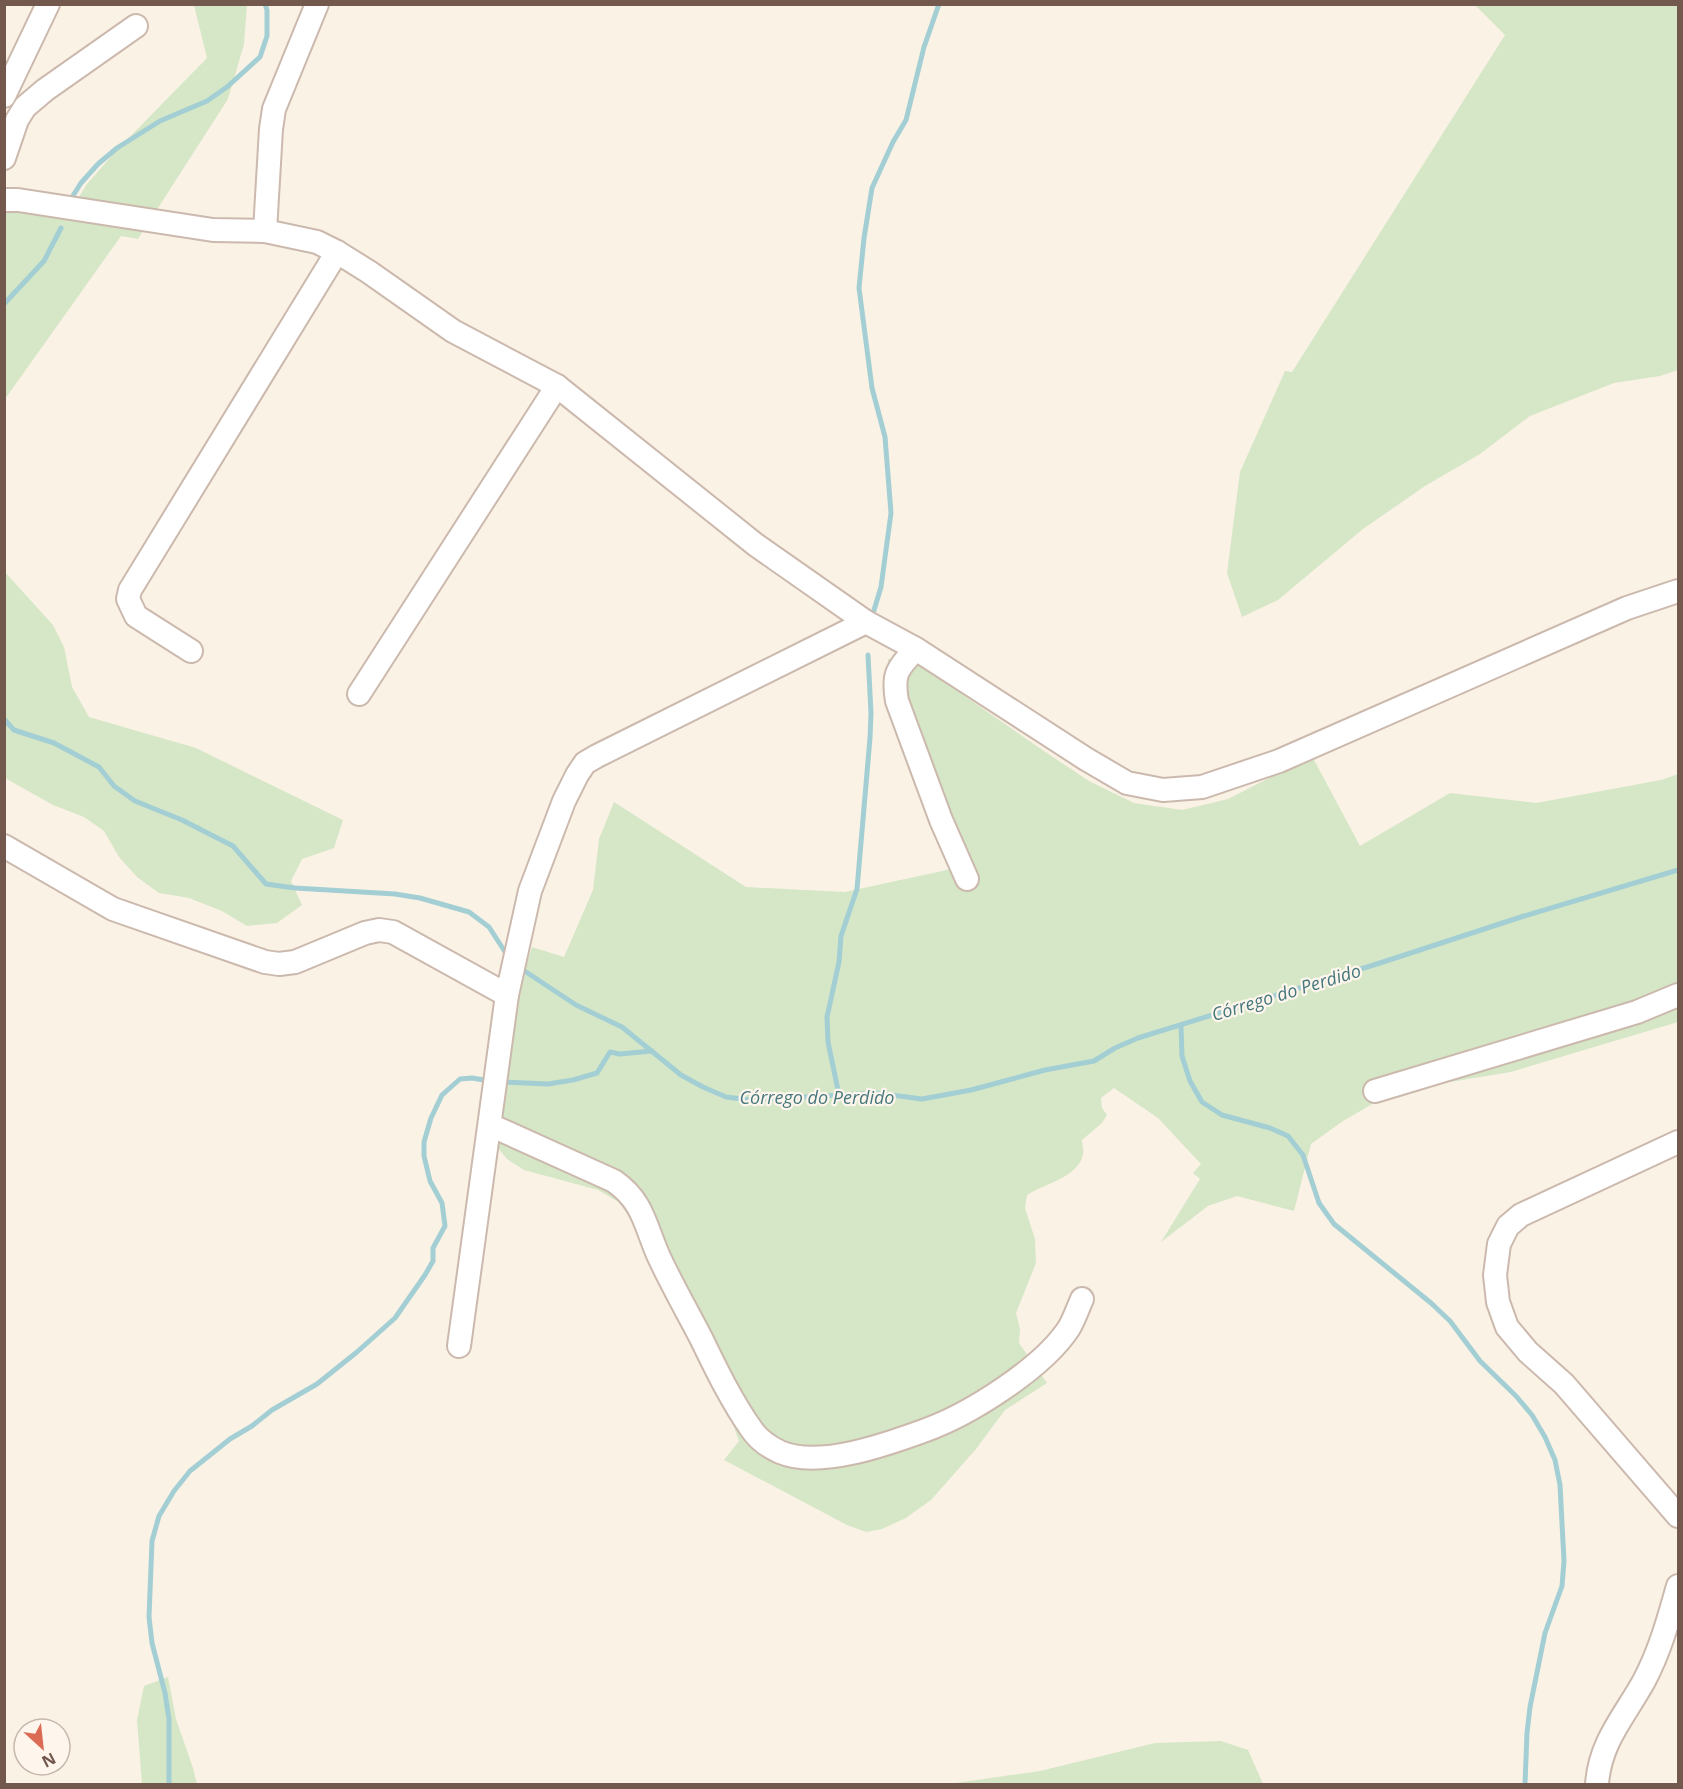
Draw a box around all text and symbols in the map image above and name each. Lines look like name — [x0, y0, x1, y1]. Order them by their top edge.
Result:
water label: Córrego do Perdido — [1208, 958, 1364, 1026]
water label: Córrego do Perdido — [740, 1085, 895, 1109]
north arrow — [12, 1717, 72, 1777]
text: N — [38, 1748, 60, 1773]

